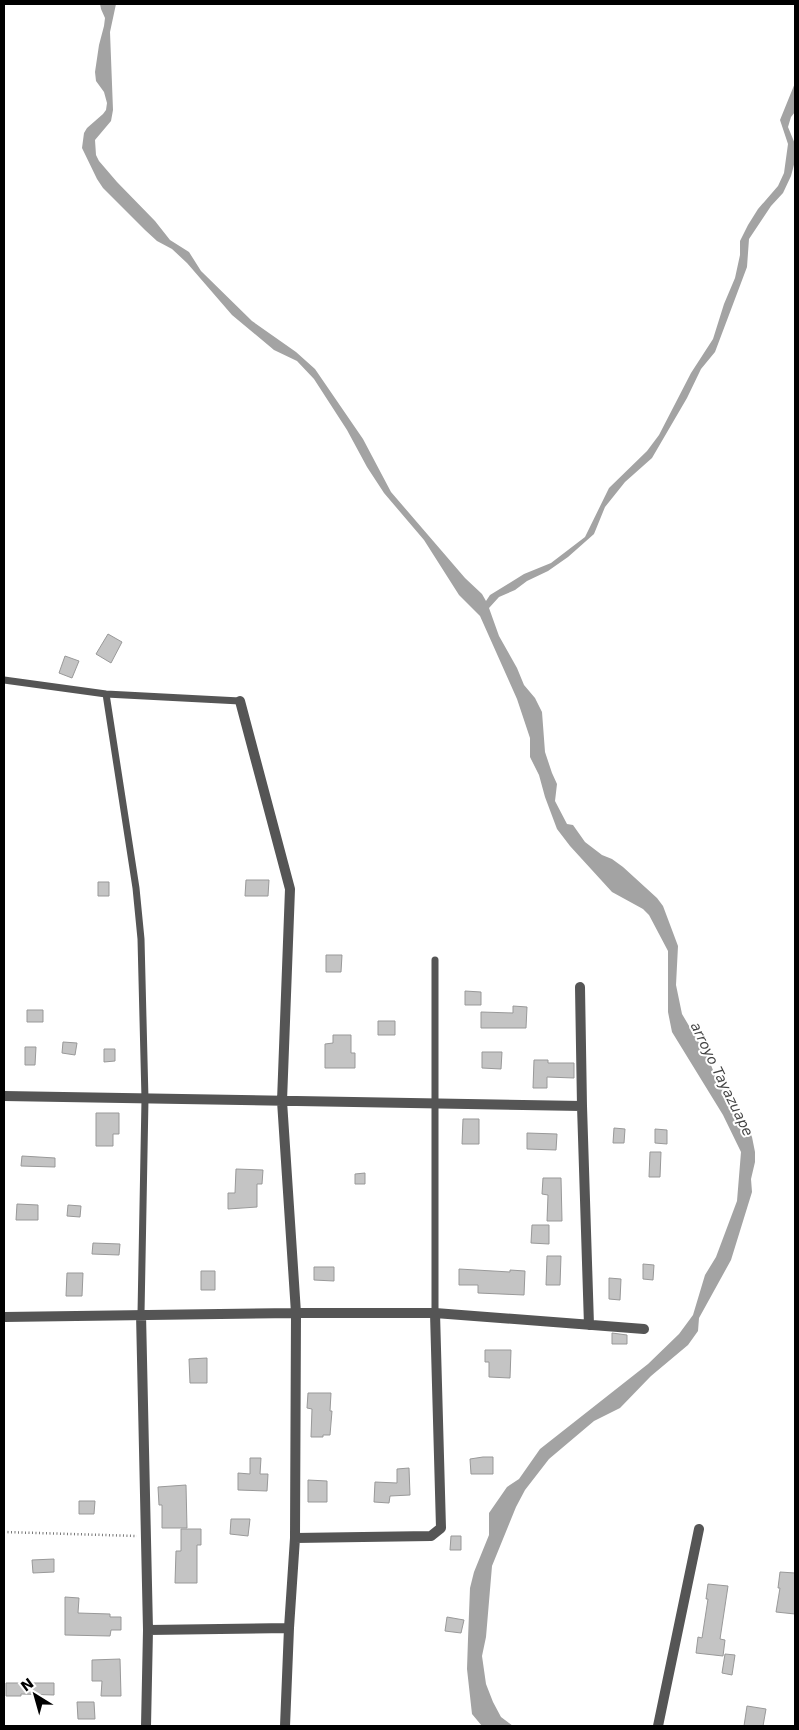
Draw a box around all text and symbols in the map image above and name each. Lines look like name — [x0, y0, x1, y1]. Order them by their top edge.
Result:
water label: arroyo Tayazuape — [687, 1019, 757, 1139]
north arrow — [10, 1670, 60, 1720]
text: N — [18, 1675, 37, 1695]

